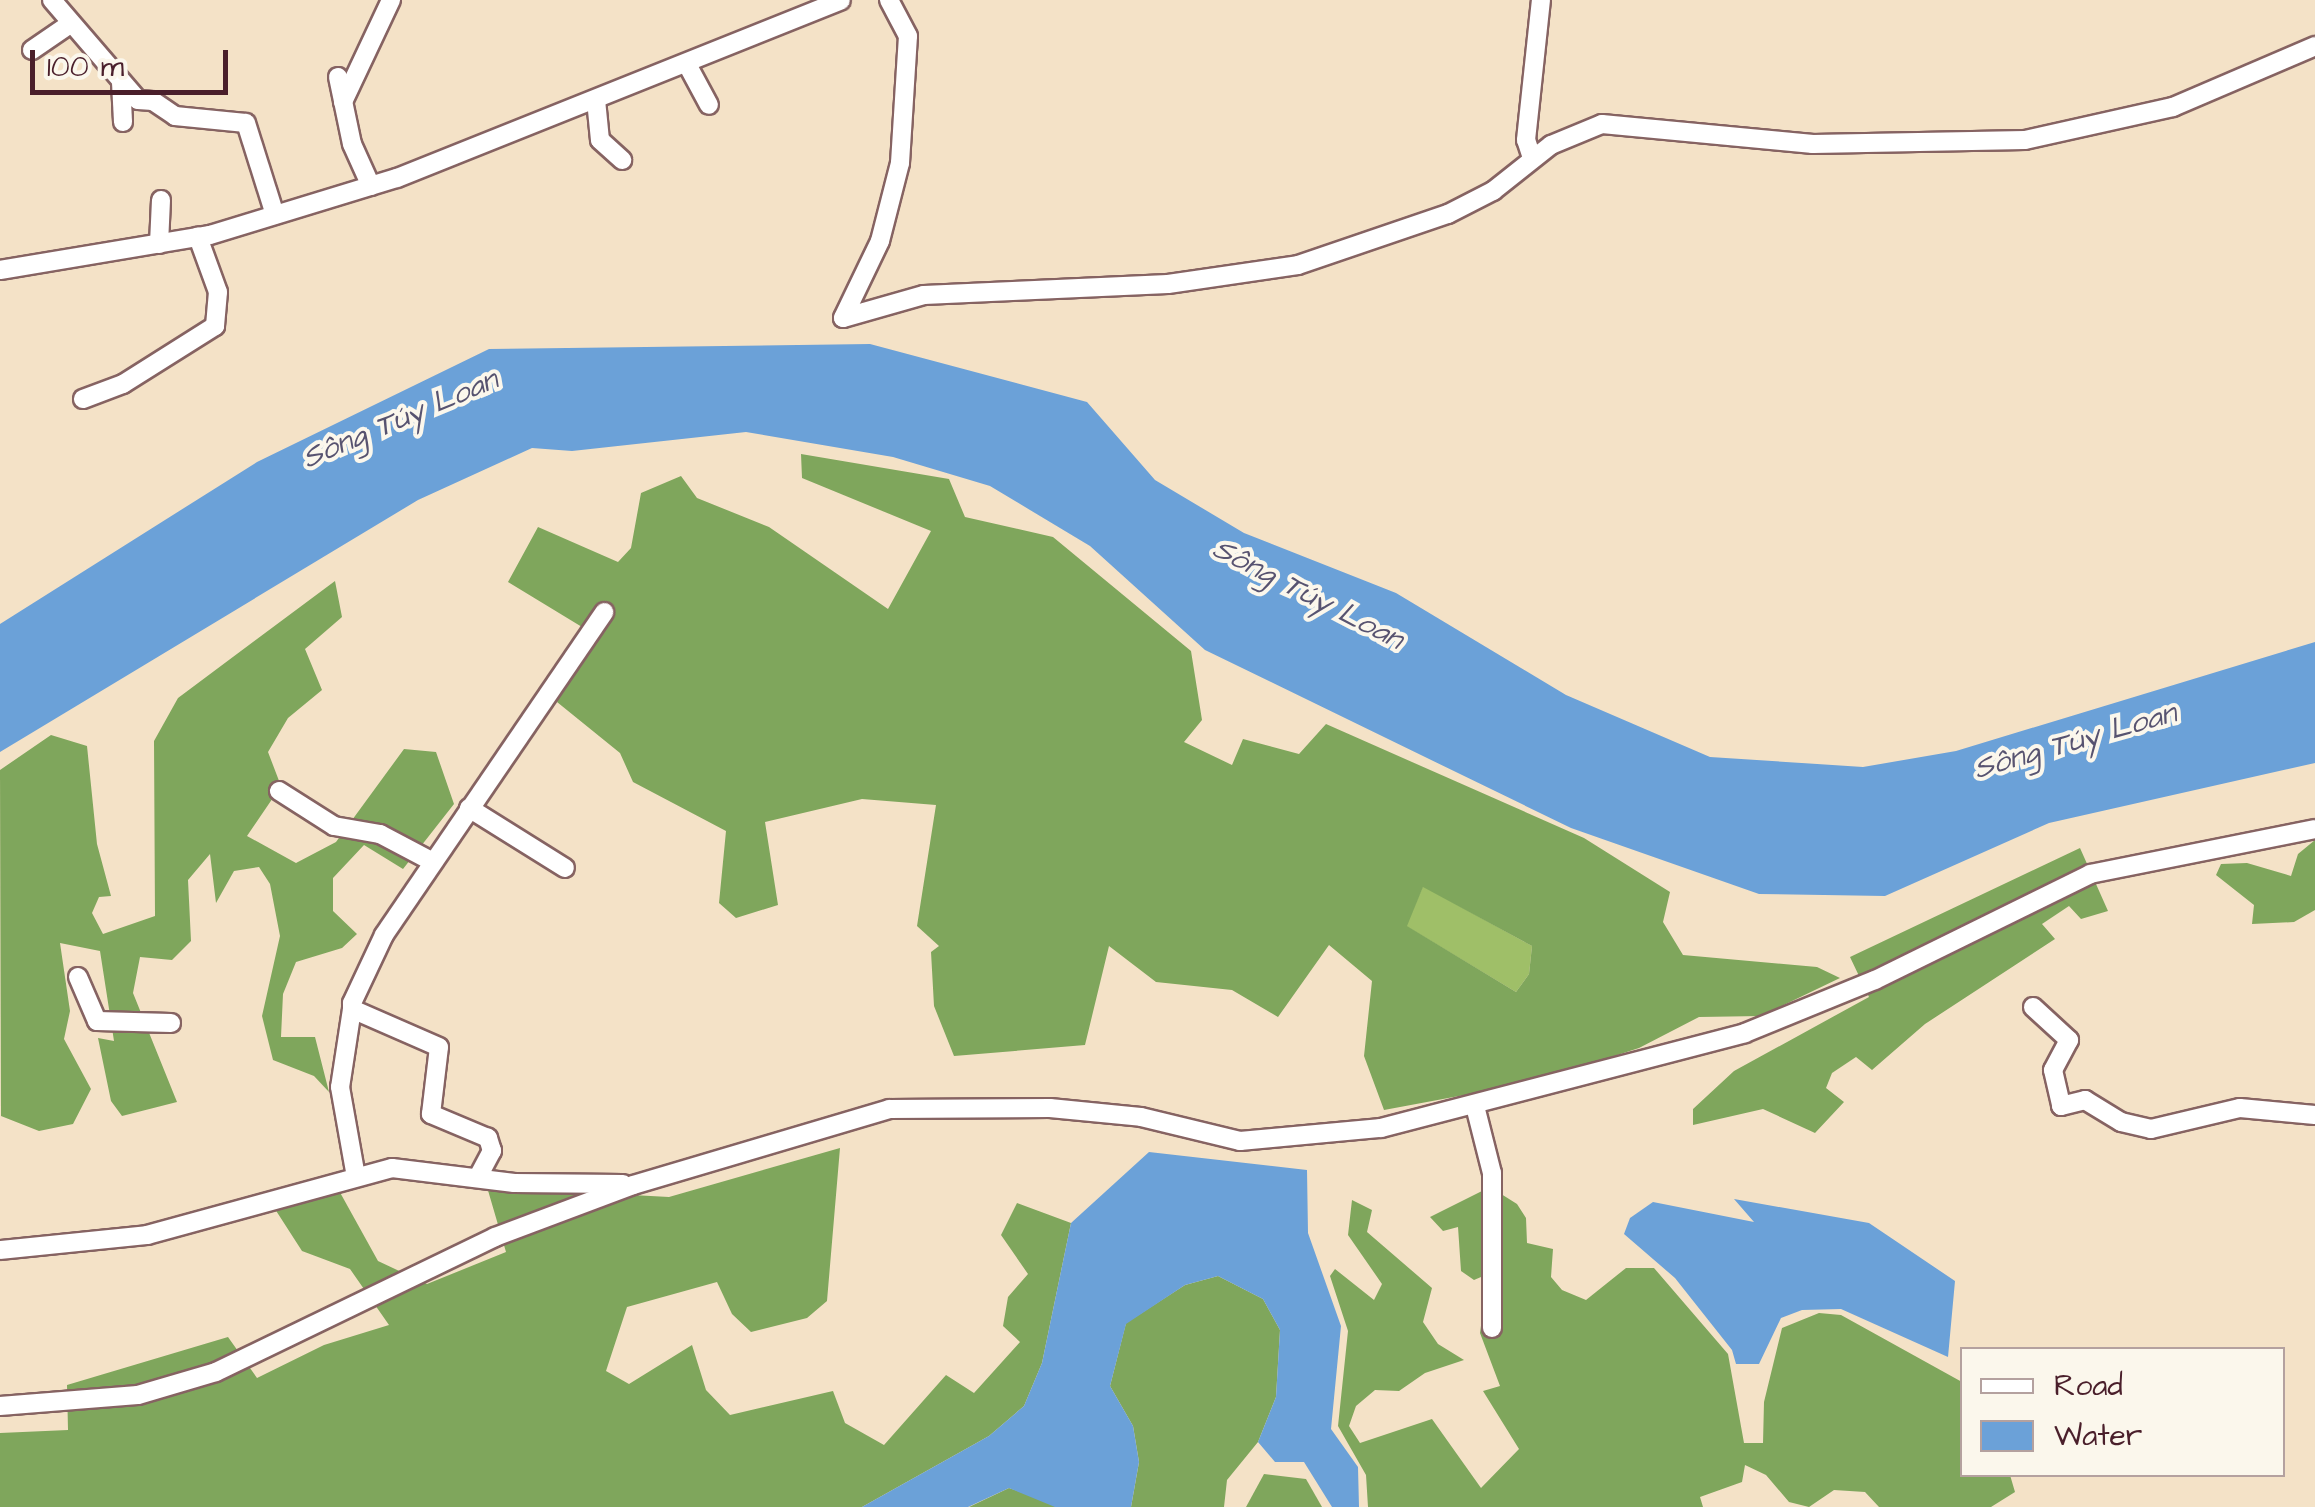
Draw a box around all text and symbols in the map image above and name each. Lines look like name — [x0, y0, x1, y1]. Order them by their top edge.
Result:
scale bar — [35, 30, 232, 92]
text: 100 m — [47, 46, 124, 88]
water label: Sông Túy Loan — [297, 362, 503, 476]
water label: Sông Túy Loan — [1207, 531, 1409, 657]
water label: Sông Túy Loan — [1970, 695, 2180, 787]
legend — [1960, 1347, 2285, 1477]
text: Road — [2054, 1365, 2123, 1407]
text: Water — [2054, 1415, 2142, 1457]

